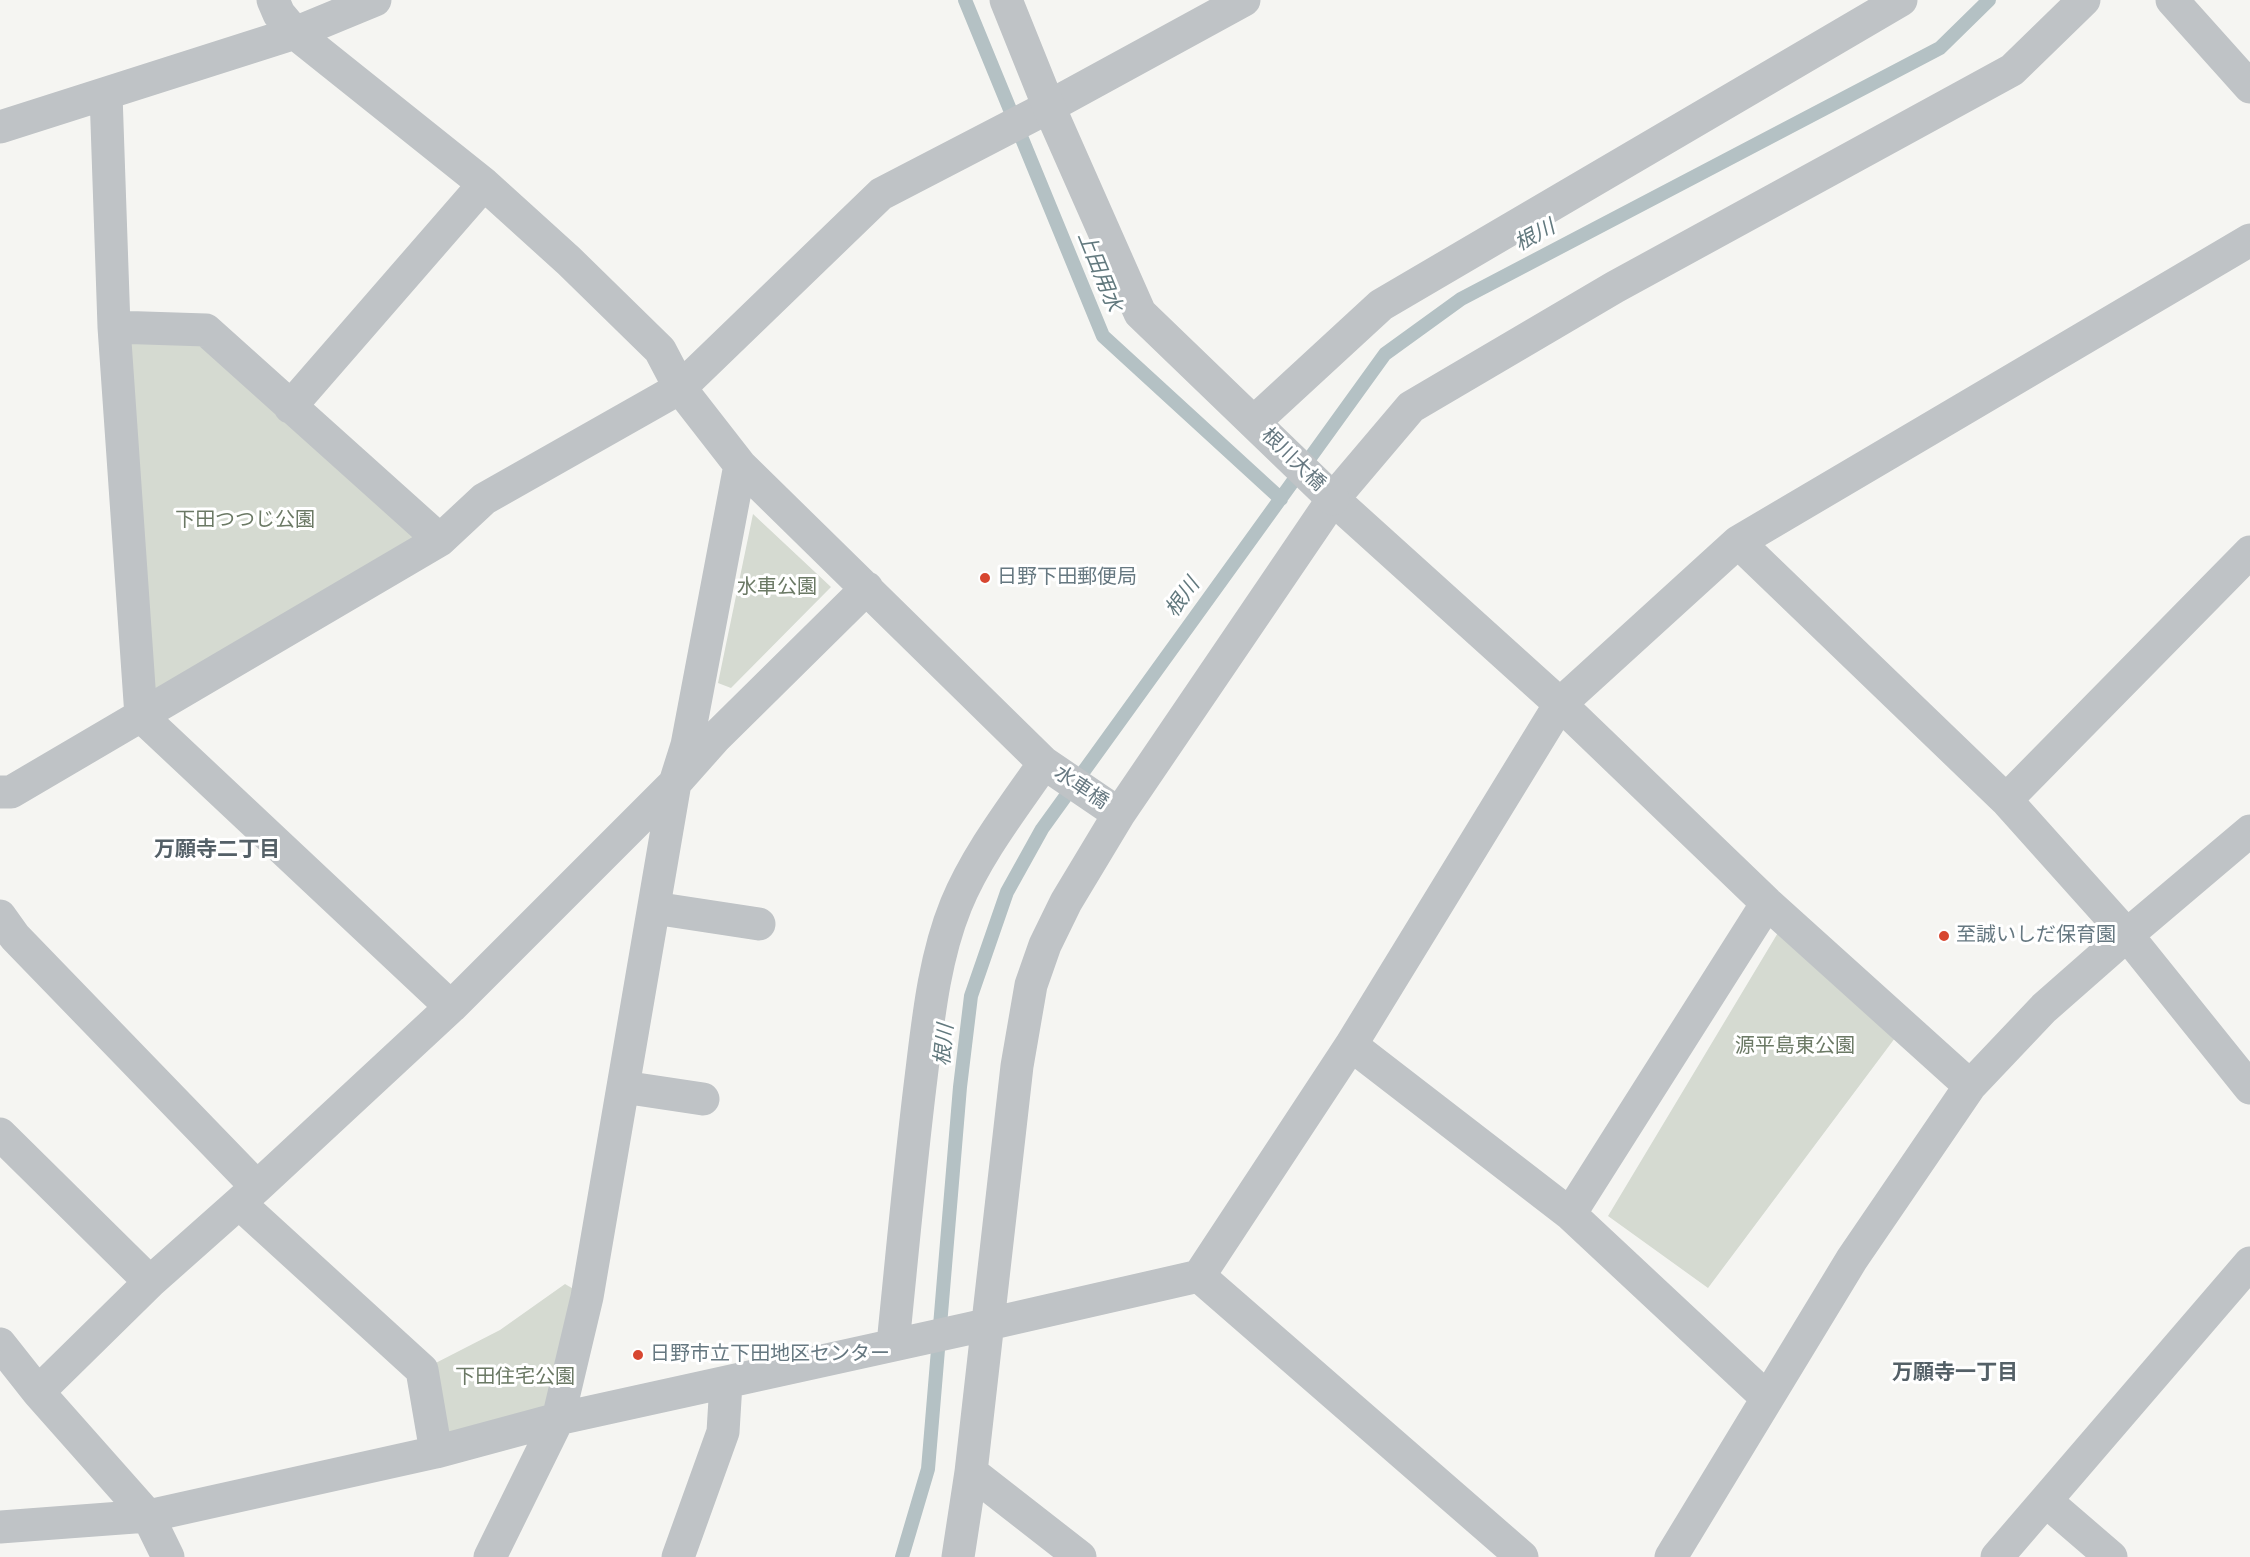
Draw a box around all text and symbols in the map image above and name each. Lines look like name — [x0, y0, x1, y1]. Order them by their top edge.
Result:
water label: 根川 — [1511, 215, 1559, 257]
water label: 上田用水 — [1072, 228, 1126, 316]
street label: 根川大橋 — [1256, 424, 1330, 496]
park label: 下田つつじ公園 — [175, 509, 315, 533]
place label: 日野下田郵便局 — [997, 566, 1137, 590]
marker: 日野下田郵便局 — [978, 571, 992, 585]
water label: 根川 — [1160, 574, 1206, 622]
park label: 水車公園 — [737, 576, 817, 600]
street label: 水車橋 — [1049, 761, 1113, 815]
district label: 万願寺二丁目 — [154, 837, 280, 863]
place label: 至誠いしだ保育園 — [1956, 924, 2116, 948]
marker: 至誠いしだ保育園 — [1937, 929, 1951, 943]
water label: 根川 — [931, 1023, 959, 1067]
park label: 源平島東公園 — [1735, 1035, 1855, 1059]
place label: 日野市立下田地区センター — [650, 1343, 890, 1367]
marker: 日野市立下田地区センター — [631, 1348, 645, 1362]
district label: 万願寺一丁目 — [1892, 1360, 2018, 1386]
park label: 下田住宅公園 — [455, 1366, 575, 1390]

